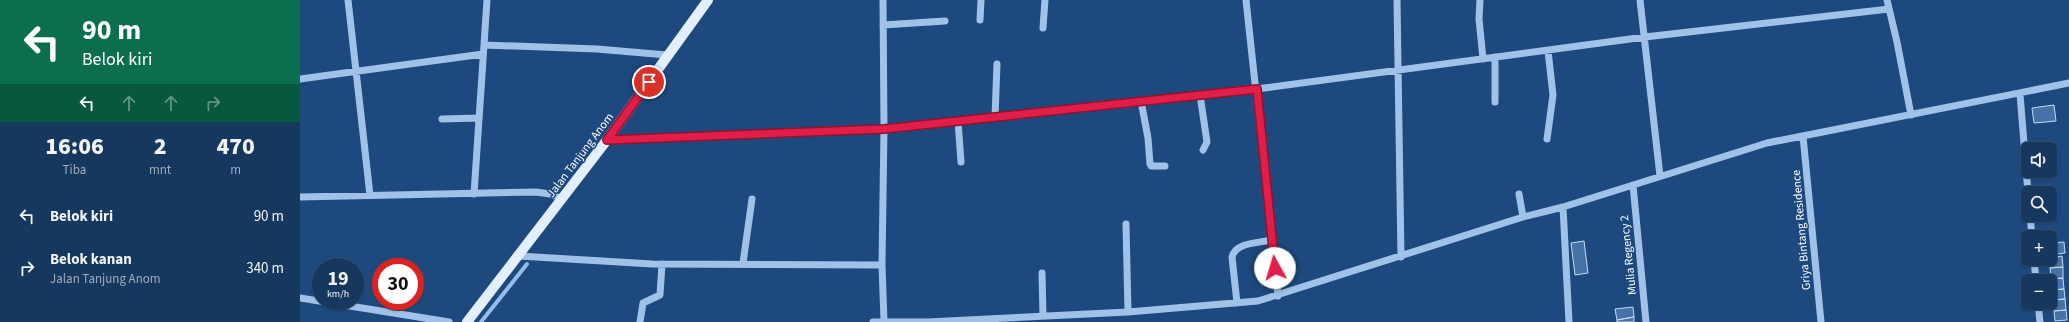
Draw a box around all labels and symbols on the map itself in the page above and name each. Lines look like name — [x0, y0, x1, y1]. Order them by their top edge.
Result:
pin — [632, 65, 666, 99]
street label: Jalan Tanjung Anom — [543, 109, 618, 201]
street label: Griya Bintang Residence — [1788, 169, 1815, 291]
street label: Mulia Regency 2 — [1616, 214, 1641, 296]
position arrow — [1254, 247, 1296, 289]
speed limit sign: 30 — [372, 258, 424, 310]

